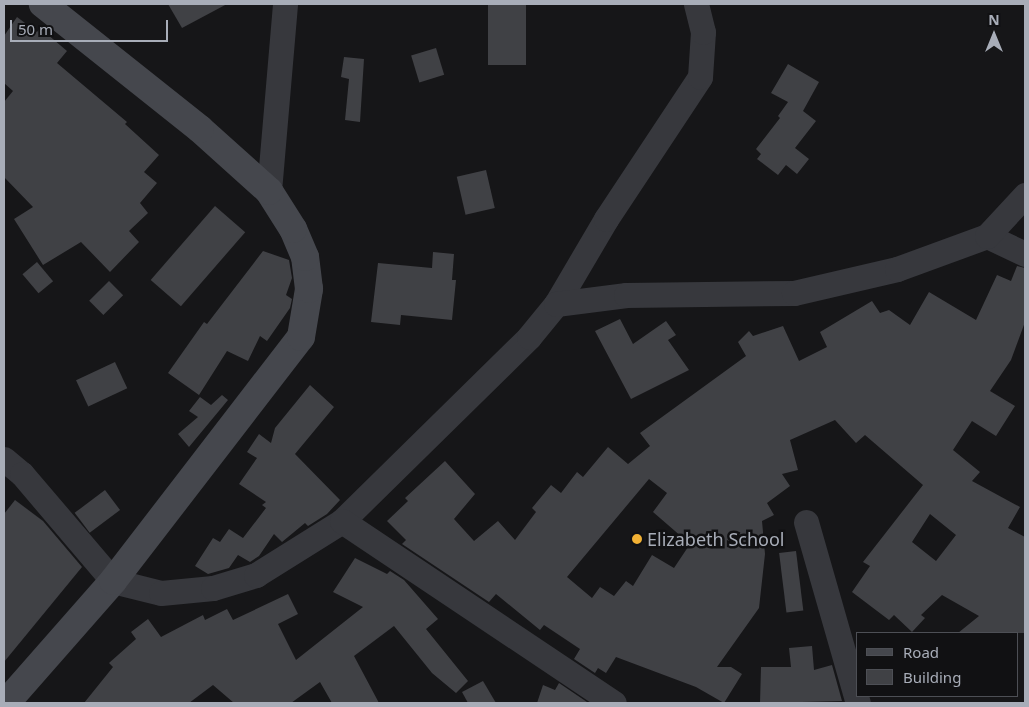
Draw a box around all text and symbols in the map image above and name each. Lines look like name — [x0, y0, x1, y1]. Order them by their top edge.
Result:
scale bar — [12, 10, 170, 42]
north arrow — [969, 10, 1019, 60]
text: N — [988, 10, 1000, 29]
text: 50 m — [18, 19, 53, 39]
place label: Elizabeth School — [647, 528, 784, 550]
marker: Elizabeth School — [631, 533, 643, 545]
legend — [856, 632, 1019, 697]
text: Road — [903, 642, 939, 662]
text: Building — [903, 667, 961, 687]

